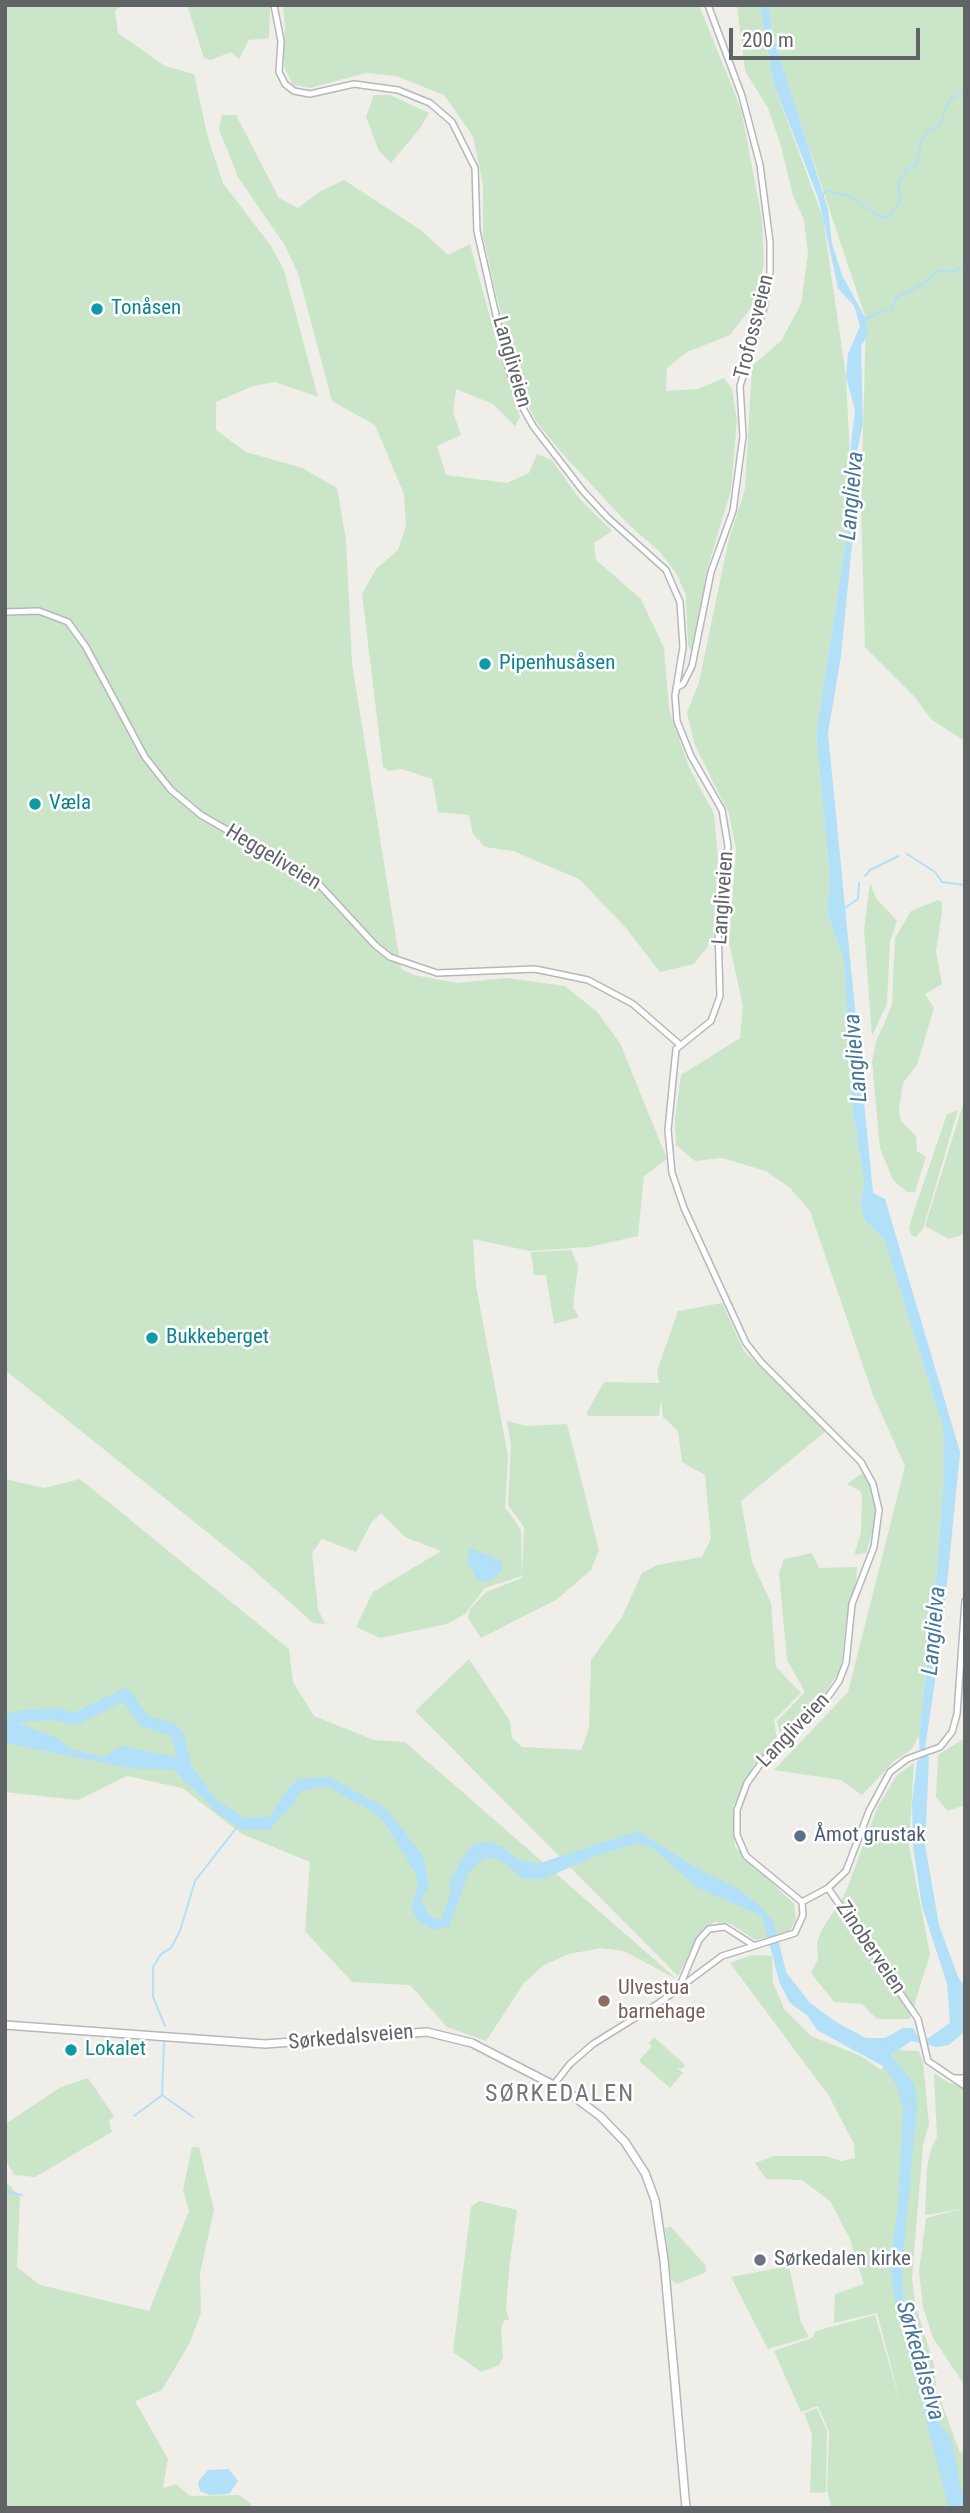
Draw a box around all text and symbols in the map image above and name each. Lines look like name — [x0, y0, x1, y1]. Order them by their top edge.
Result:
scale bar — [732, 14, 923, 58]
text: 200 m — [742, 28, 794, 52]
street label: Trofossveien — [730, 272, 780, 382]
place label: Tonåsen — [111, 296, 181, 322]
marker: Tonåsen — [89, 301, 105, 317]
street label: Langliveien — [486, 313, 536, 411]
water label: Langlielva — [835, 450, 871, 542]
place label: Pipenhusåsen — [499, 651, 615, 677]
marker: Pipenhusåsen — [477, 656, 493, 672]
place label: Væla — [49, 791, 91, 817]
marker: Væla — [27, 796, 43, 812]
street label: Heggeliveien — [221, 820, 325, 896]
street label: Langliveien — [708, 850, 740, 946]
water label: Langlielva — [839, 1012, 875, 1104]
place label: Bukkeberget — [166, 1325, 269, 1351]
marker: Bukkeberget — [144, 1330, 160, 1346]
water label: Langlielva — [917, 1585, 953, 1677]
street label: Langliveien — [752, 1689, 836, 1773]
place label: Åmot grustak — [814, 1823, 926, 1849]
marker: Åmot grustak — [792, 1828, 808, 1844]
street label: Zinoberveien — [830, 1897, 910, 1999]
place label: Ulvestua barnehage — [618, 1976, 705, 2026]
marker: Ulvestua barnehage — [596, 1993, 612, 2009]
street label: Sørkedalsveien — [288, 2020, 414, 2056]
place label: Lokalet — [85, 2037, 146, 2063]
marker: Lokalet — [63, 2042, 79, 2058]
district label: SØRKEDALEN — [486, 2081, 634, 2109]
place label: Sørkedalen kirke — [774, 2247, 911, 2273]
marker: Sørkedalen kirke — [752, 2252, 768, 2268]
water label: Sørkedalselva — [889, 2298, 949, 2424]

